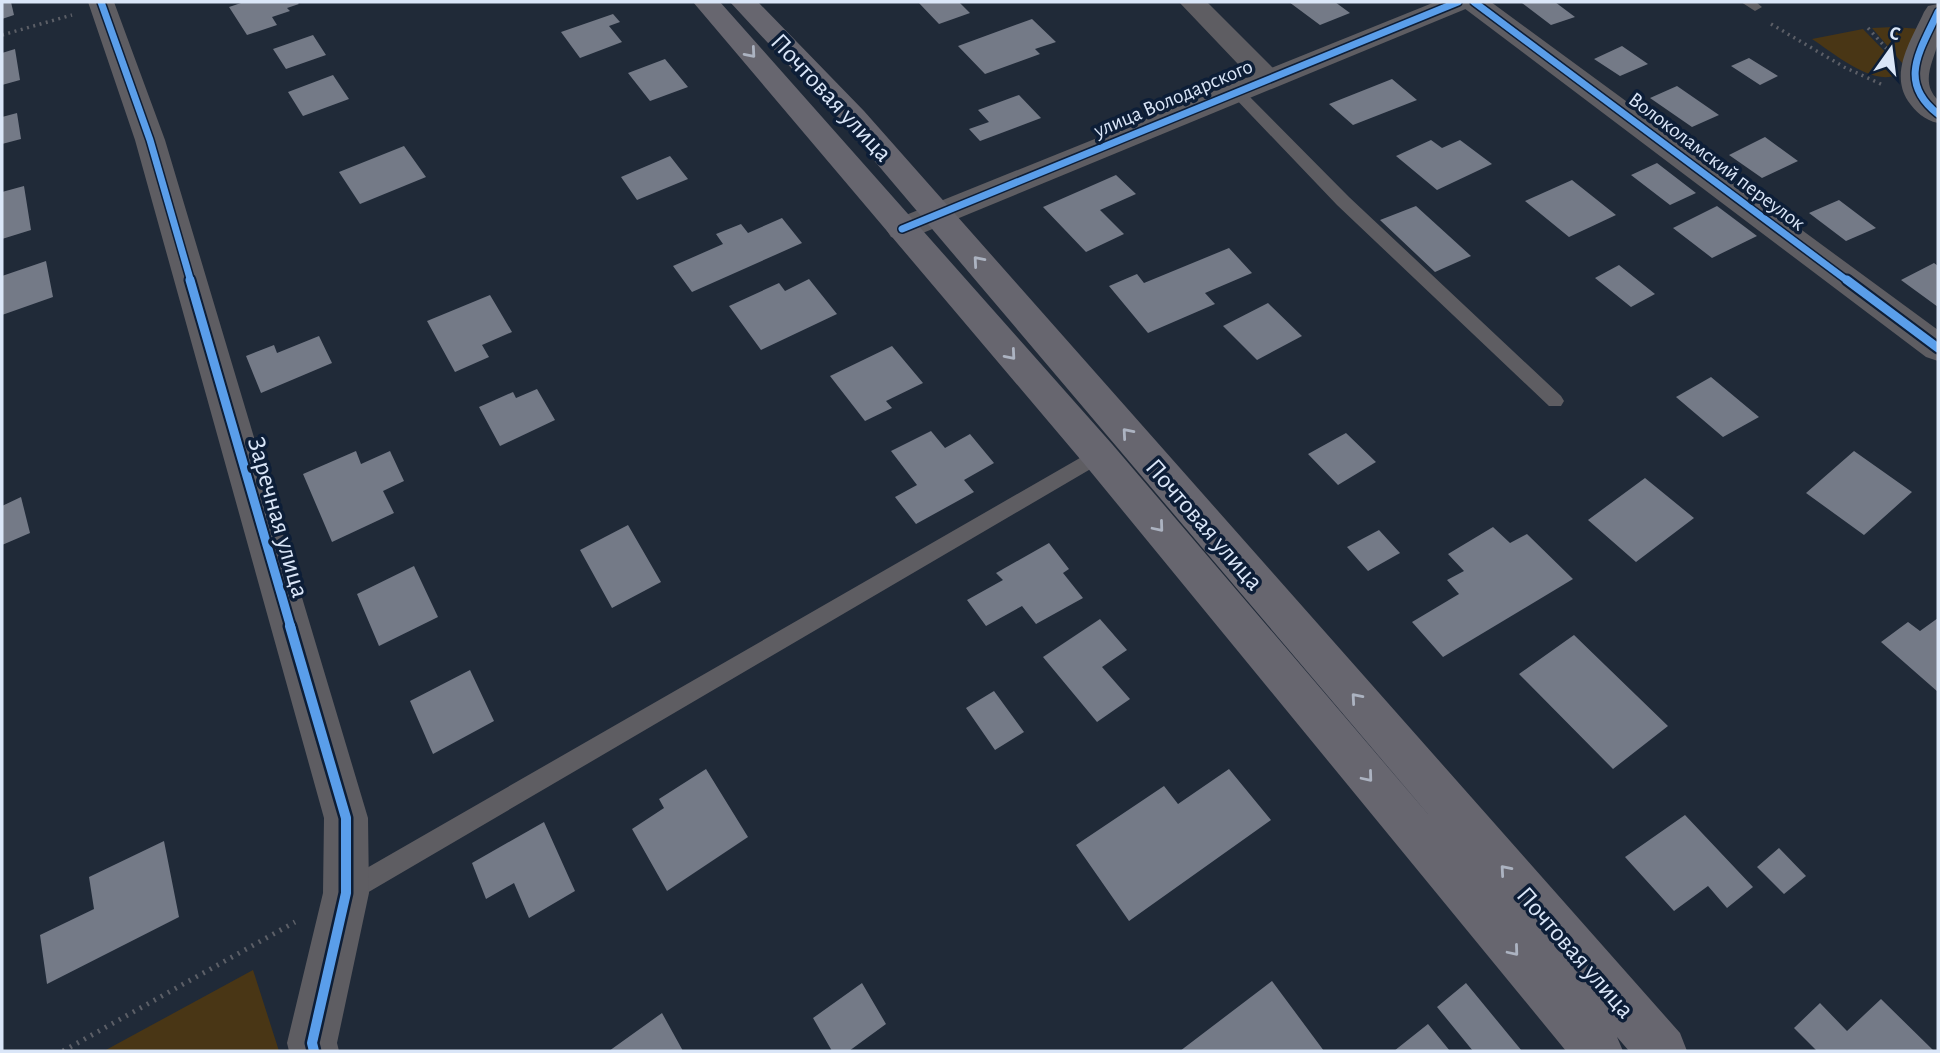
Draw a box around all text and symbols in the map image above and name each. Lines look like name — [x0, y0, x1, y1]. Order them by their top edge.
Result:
north arrow — [1856, 14, 1926, 84]
text: С — [1887, 23, 1902, 44]
street label: Почтовая улица — [766, 29, 897, 167]
one-way arrow — [743, 45, 755, 58]
street label: улица Володарского — [1090, 56, 1256, 142]
street label: Волоколамский переулок — [1625, 88, 1809, 235]
one-way arrow — [974, 257, 986, 270]
one-way arrow — [1003, 346, 1015, 359]
one-way arrow — [1123, 429, 1135, 442]
street label: Заречная улица — [243, 434, 313, 601]
street label: Почтовая улица — [1141, 454, 1268, 595]
one-way arrow — [1151, 519, 1163, 532]
one-way arrow — [1352, 693, 1364, 706]
one-way arrow — [1360, 768, 1372, 781]
one-way arrow — [1501, 865, 1513, 878]
street label: Почтовая улица — [1512, 882, 1639, 1023]
one-way arrow — [1506, 943, 1518, 956]

